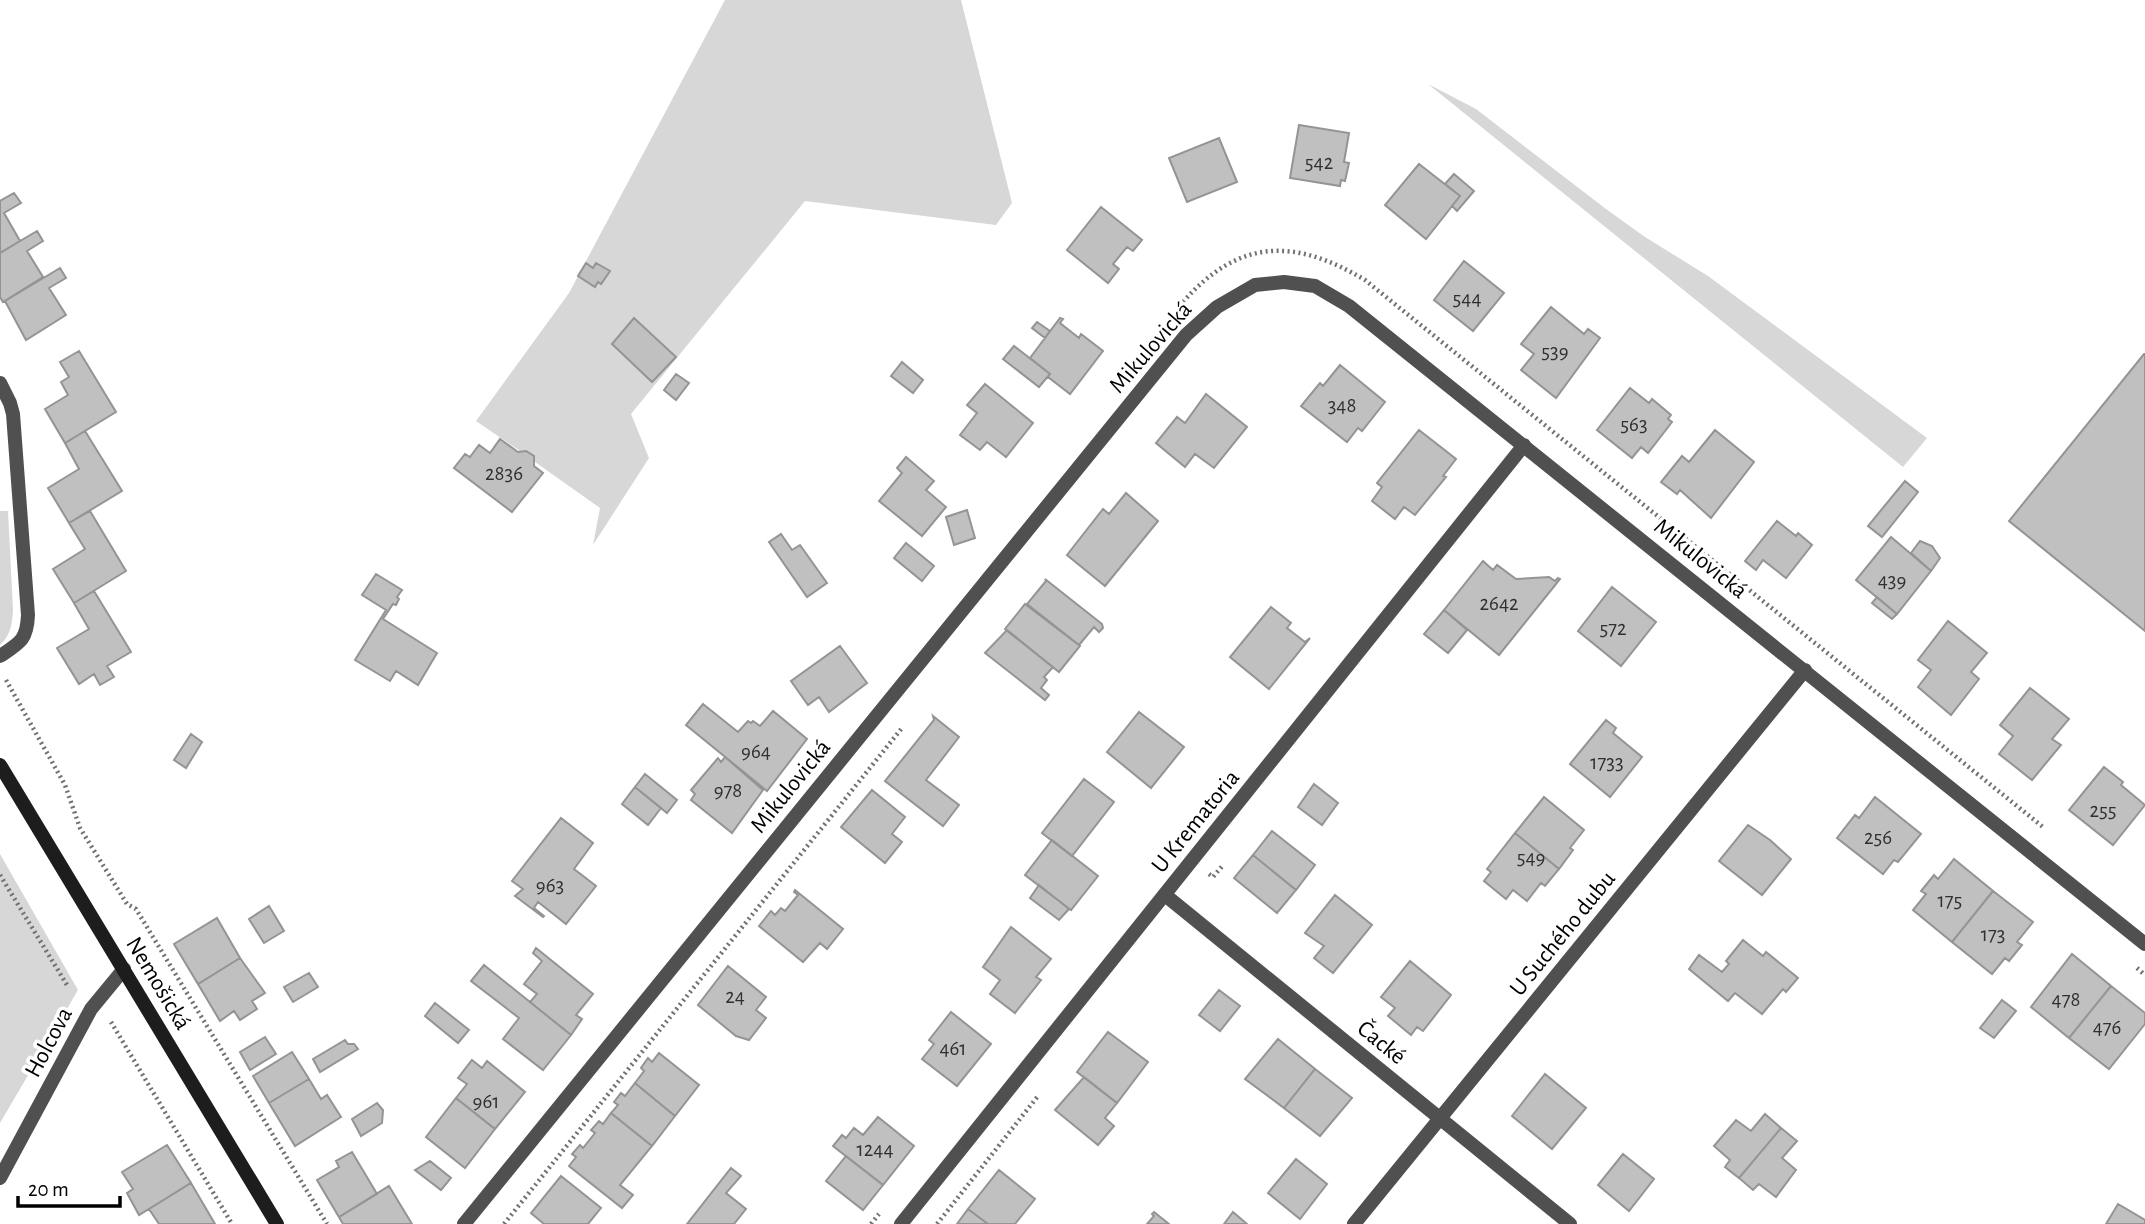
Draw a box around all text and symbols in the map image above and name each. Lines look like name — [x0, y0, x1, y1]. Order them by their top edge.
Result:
house number: 542 — [1305, 152, 1333, 173]
house number: 544 — [1453, 288, 1481, 309]
street label: Mikulovická — [1105, 297, 1197, 398]
house number: 539 — [1541, 341, 1569, 362]
house number: 348 — [1328, 395, 1356, 416]
house number: 563 — [1620, 414, 1648, 435]
house number: 2836 — [485, 463, 523, 484]
street label: Mikulovická — [1649, 514, 1751, 603]
house number: 439 — [1878, 570, 1906, 591]
house number: 2642 — [1479, 593, 1519, 614]
house number: 572 — [1599, 618, 1627, 639]
street label: Mikulovická — [746, 736, 835, 838]
house number: 964 — [741, 741, 771, 762]
house number: 1733 — [1590, 752, 1624, 773]
street label: U Krematoria — [1147, 766, 1244, 878]
house number: 978 — [714, 780, 742, 801]
house number: 255 — [2089, 800, 2117, 821]
house number: 256 — [1864, 827, 1892, 848]
house number: 549 — [1517, 847, 1545, 868]
street label: U Suchého dubu — [1505, 867, 1620, 1001]
house number: 963 — [536, 875, 564, 896]
house number: 175 — [1938, 890, 1962, 911]
house number: 173 — [1981, 924, 2005, 945]
street label: Nemošická — [121, 933, 195, 1034]
house number: 24 — [725, 986, 745, 1007]
house number: 478 — [2052, 989, 2080, 1010]
street label: Holcova — [21, 1004, 77, 1081]
street label: Čacké — [1353, 1016, 1411, 1069]
house number: 476 — [2093, 1017, 2121, 1038]
house number: 461 — [939, 1038, 967, 1059]
house number: 961 — [473, 1091, 499, 1112]
house number: 1244 — [857, 1139, 893, 1160]
scale bar — [18, 1164, 119, 1208]
text: 20 m — [28, 1179, 69, 1200]

